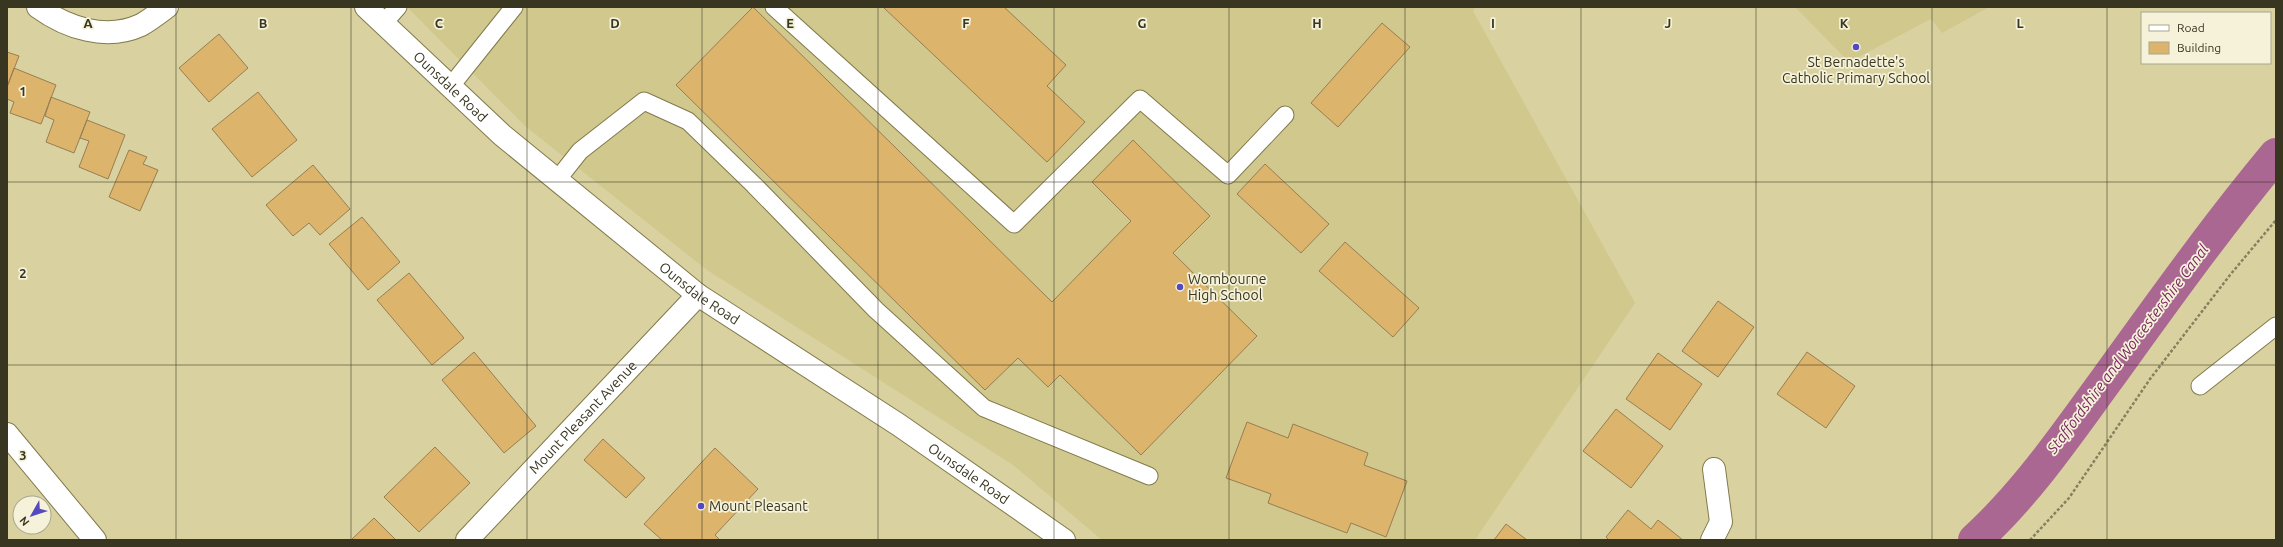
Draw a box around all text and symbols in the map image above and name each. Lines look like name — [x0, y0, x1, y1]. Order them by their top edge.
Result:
legend — [2141, 12, 2271, 64]
text: A — [83, 16, 93, 30]
text: B — [259, 16, 268, 30]
text: C — [435, 16, 444, 30]
text: D — [610, 16, 620, 30]
text: E — [786, 16, 794, 30]
text: F — [962, 16, 970, 30]
text: G — [1138, 16, 1147, 30]
text: H — [1312, 16, 1322, 30]
text: I — [1491, 16, 1495, 30]
text: J — [1665, 16, 1671, 30]
text: K — [1840, 16, 1849, 30]
text: L — [2016, 16, 2024, 30]
text: Road — [2177, 21, 2205, 34]
text: Building — [2177, 41, 2221, 54]
marker: St Bernadette's Catholic Primary School — [1851, 42, 1861, 52]
street label: Ounsdale Road — [410, 48, 491, 125]
place label: St Bernadette's Catholic Primary School — [1782, 54, 1930, 86]
text: 1 — [19, 84, 27, 98]
water label: Staffordshire and Worcestershire Canal — [2043, 240, 2212, 457]
street label: Ounsdale Road — [656, 259, 743, 328]
text: 2 — [19, 266, 27, 280]
place label: Wombourne High School — [1188, 271, 1266, 303]
marker: Wombourne High School — [1175, 282, 1185, 292]
street label: Mount Pleasant Avenue — [526, 357, 640, 477]
street label: Ounsdale Road — [925, 440, 1012, 507]
text: 3 — [19, 448, 27, 462]
north arrow — [12, 495, 52, 535]
place label: Mount Pleasant — [709, 498, 808, 514]
marker: Mount Pleasant — [696, 501, 706, 511]
text: N — [17, 514, 31, 528]

